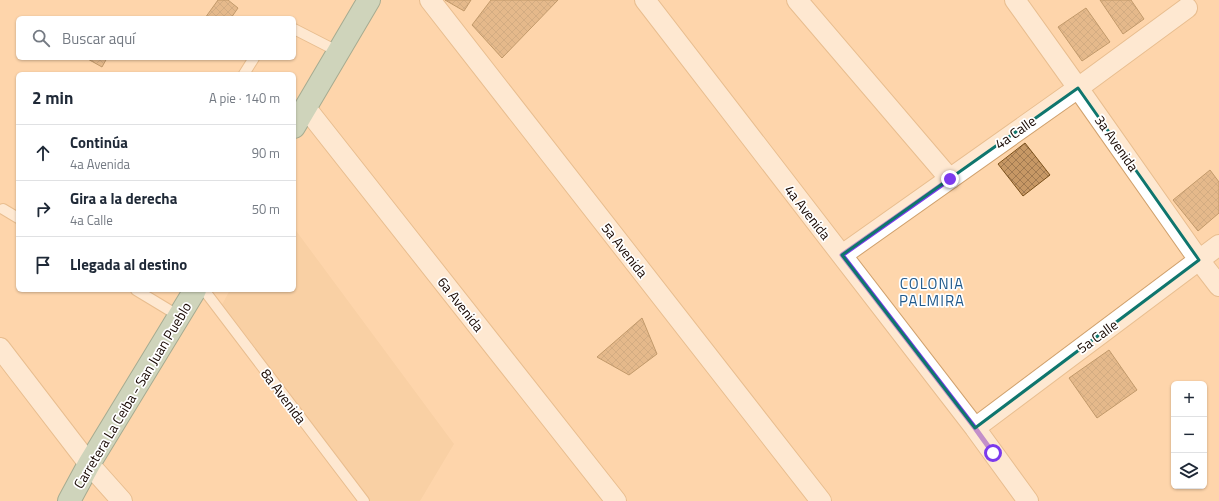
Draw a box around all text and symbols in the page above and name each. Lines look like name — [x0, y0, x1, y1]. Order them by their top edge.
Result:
search box — [16, 16, 296, 60]
icon: search — [30, 27, 52, 49]
text: Buscar aquí — [62, 27, 135, 50]
text: 2 min — [32, 85, 73, 111]
text: A pie · 140 m — [209, 88, 280, 108]
street label: 4a Calle — [990, 110, 1040, 154]
street label: 3a Avenida — [1090, 110, 1144, 176]
text: Continúa — [70, 131, 128, 154]
icon: ahead — [32, 142, 54, 164]
text: 90 m — [252, 143, 280, 163]
text: 4a Avenida — [70, 154, 130, 174]
route end — [941, 170, 959, 188]
street label: 4a Avenida — [780, 180, 836, 244]
text: Gira a la derecha — [70, 187, 177, 210]
icon: right — [32, 198, 54, 220]
text: 50 m — [252, 199, 280, 219]
text: 4a Calle — [70, 210, 113, 230]
street label: 5a Avenida — [597, 218, 653, 282]
text: Llegada al destino — [70, 253, 187, 276]
icon: arrive — [32, 254, 54, 276]
street label: 6a Avenida — [433, 272, 489, 336]
district label: COLONIA PALMIRA — [899, 272, 965, 312]
street label: Carretera La Ceiba - San Juan Pueblo — [68, 298, 196, 492]
street label: 5a Calle — [1072, 314, 1122, 358]
street label: 8a Avenida — [256, 364, 312, 428]
map controls — [1171, 381, 1207, 489]
button: + — [1171, 381, 1207, 417]
button: − — [1171, 417, 1207, 453]
route start — [984, 444, 1002, 462]
button: layers — [1171, 453, 1207, 489]

